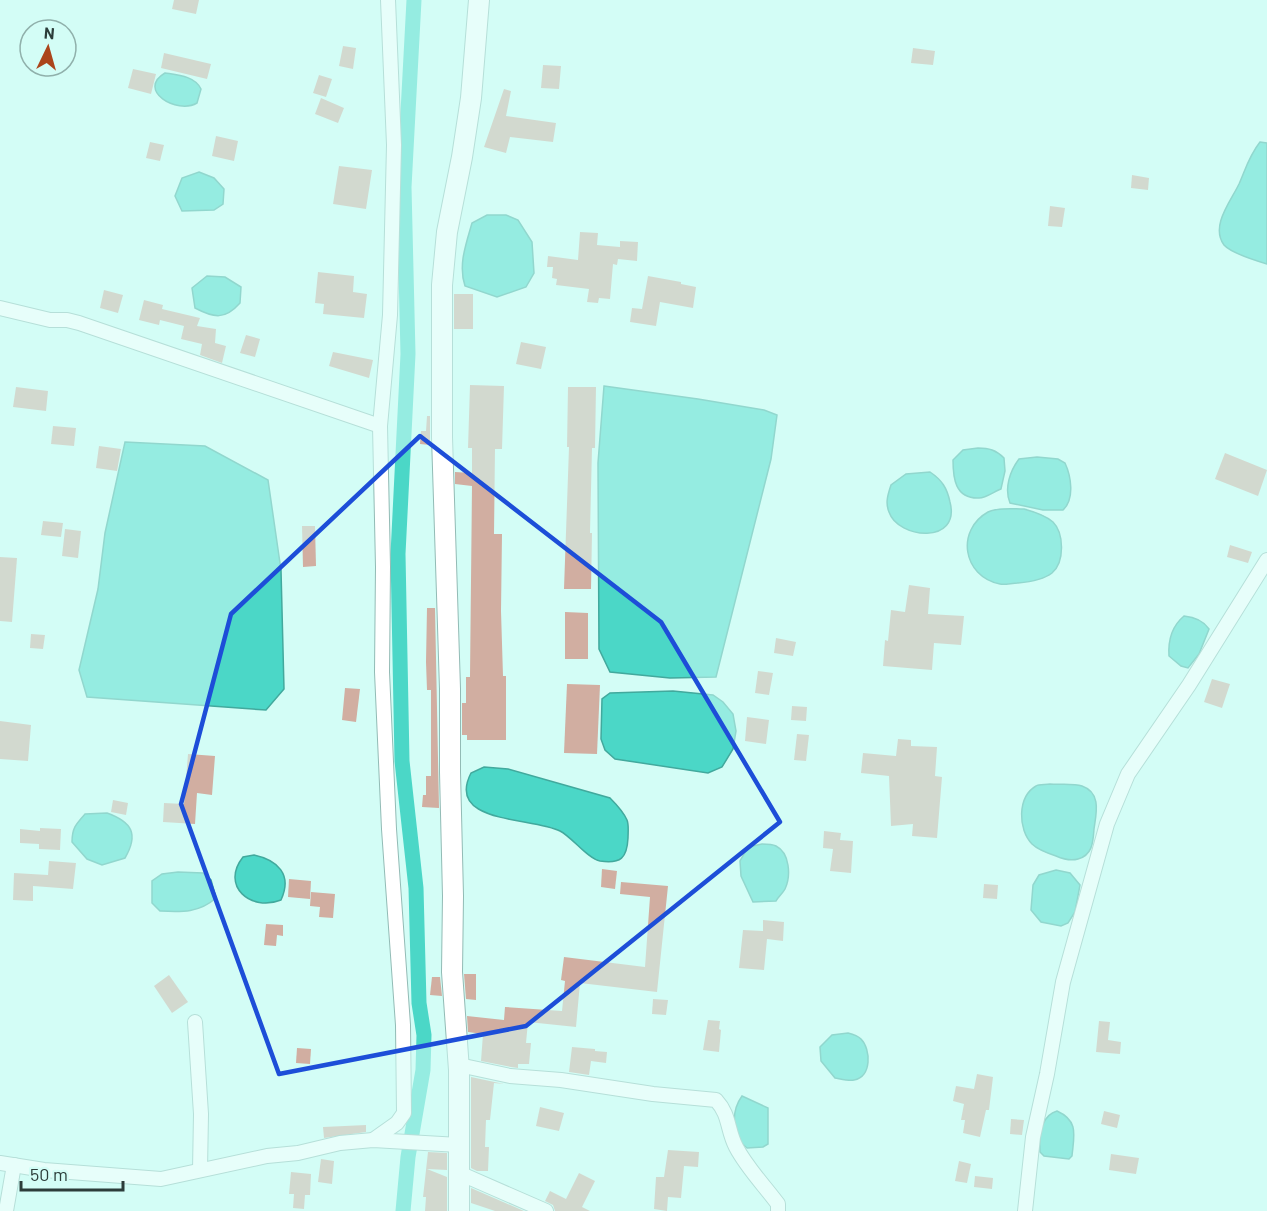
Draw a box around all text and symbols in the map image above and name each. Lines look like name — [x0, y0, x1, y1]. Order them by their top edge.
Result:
north arrow — [18, 18, 78, 78]
text: N — [43, 23, 55, 42]
scale bar — [21, 1154, 123, 1192]
text: 50 m — [30, 1163, 68, 1185]

